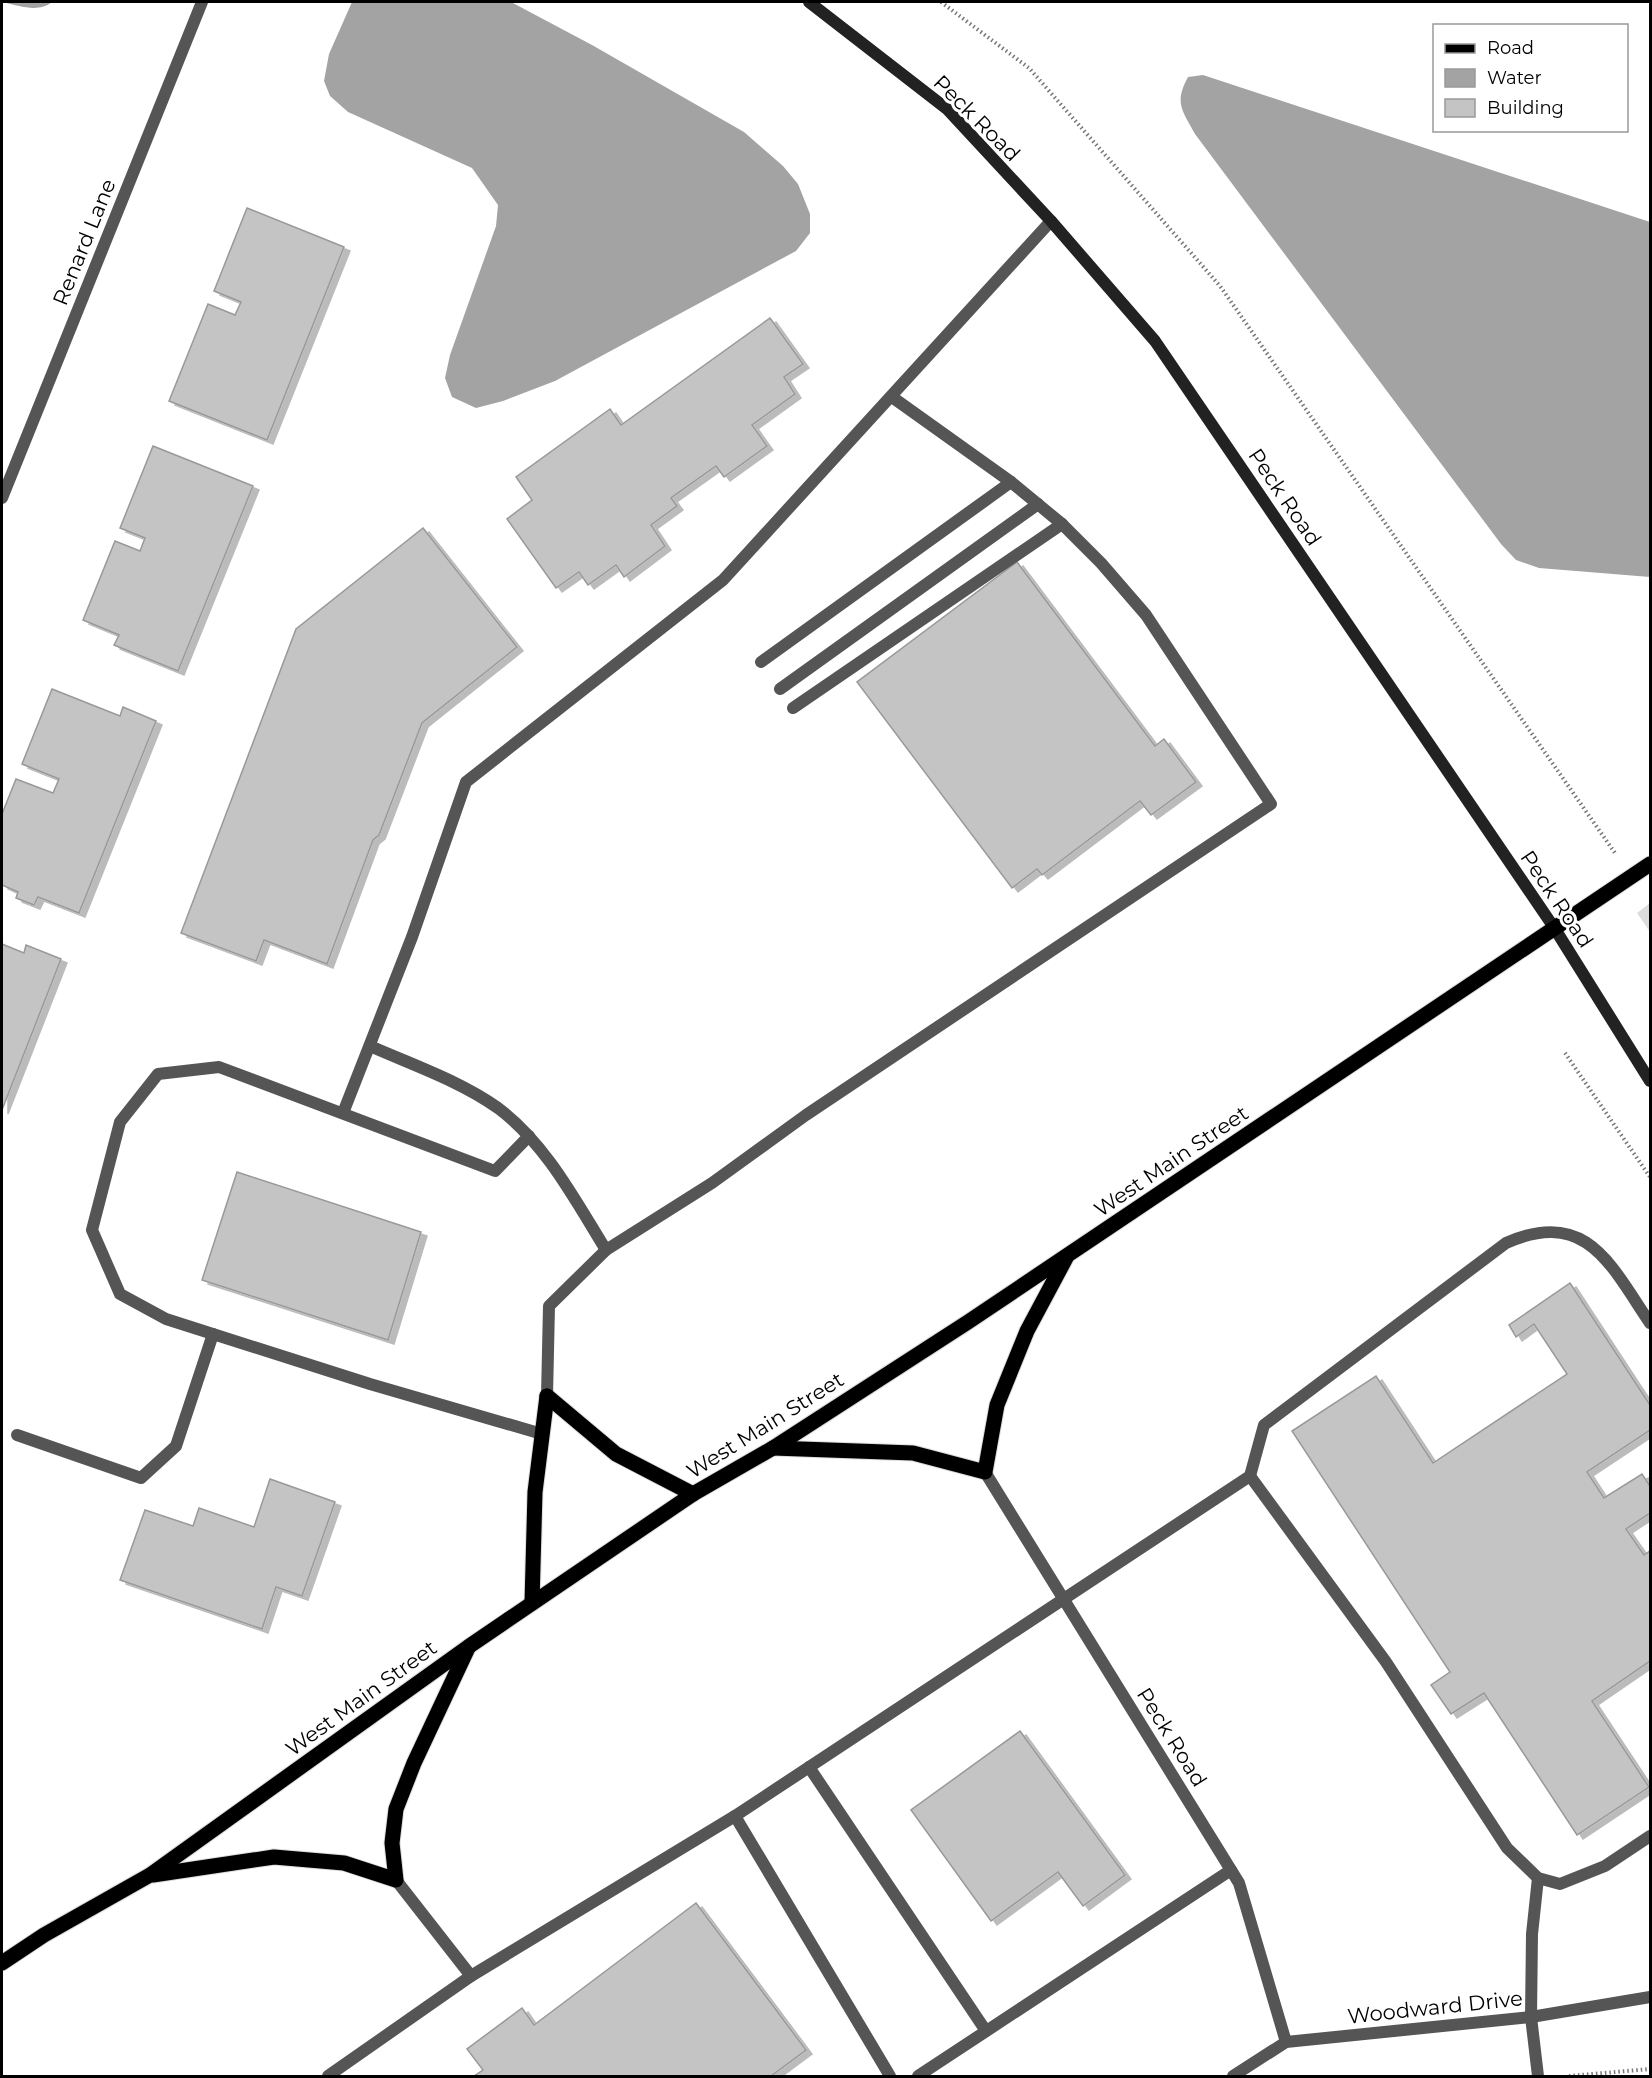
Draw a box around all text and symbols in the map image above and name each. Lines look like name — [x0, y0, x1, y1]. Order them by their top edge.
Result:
legend — [1433, 24, 1628, 132]
text: Road — [1487, 37, 1534, 59]
text: Water — [1487, 67, 1542, 89]
street label: Peck Road — [929, 70, 1025, 166]
text: Building — [1487, 97, 1564, 119]
street label: Renard Lane — [47, 175, 121, 309]
street label: Peck Road — [1243, 444, 1327, 550]
street label: Peck Road — [1515, 846, 1599, 952]
street label: West Main Street — [1089, 1100, 1253, 1222]
street label: West Main Street — [682, 1367, 848, 1483]
street label: West Main Street — [281, 1635, 441, 1761]
street label: Peck Road — [1132, 1683, 1212, 1791]
street label: Woodward Drive — [1346, 1985, 1524, 2029]

